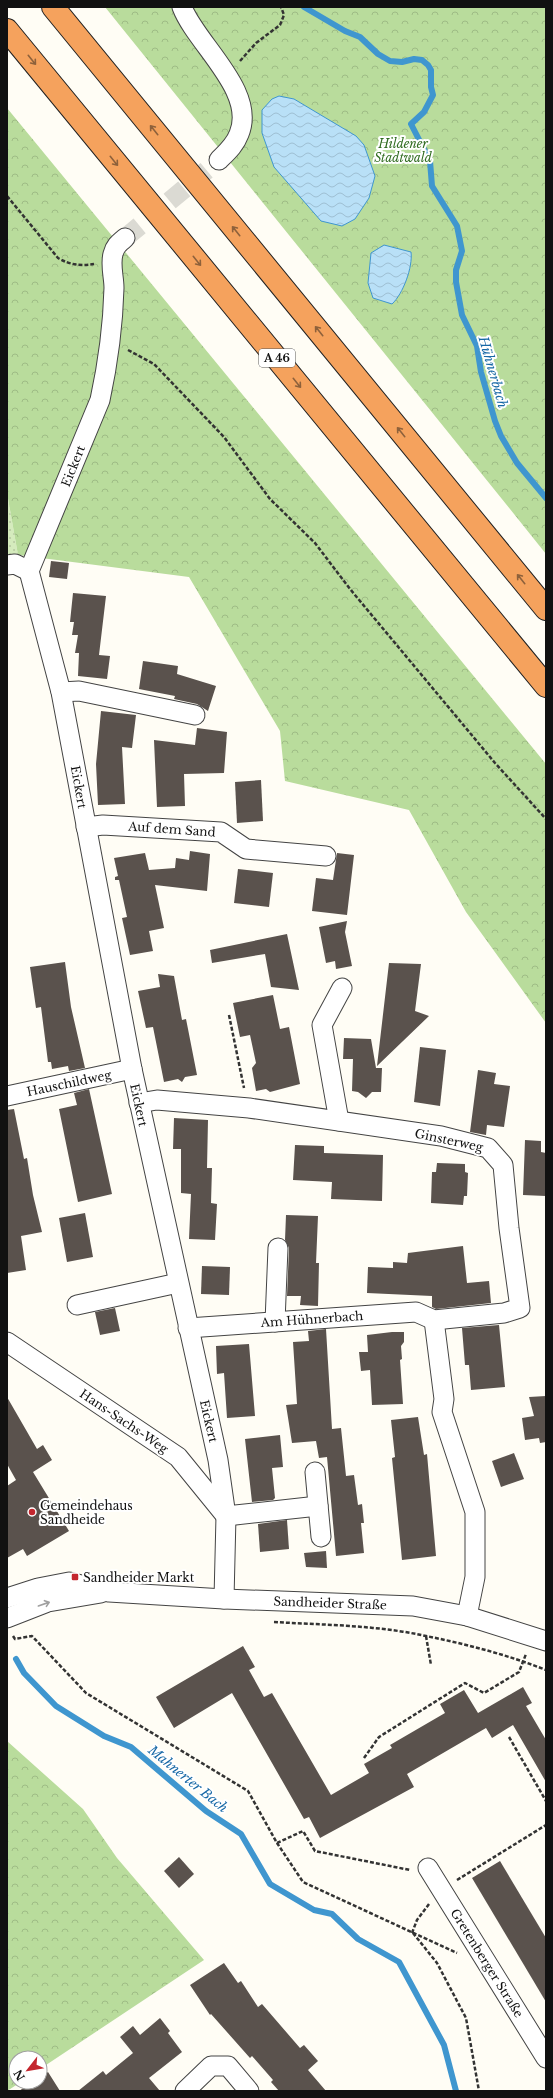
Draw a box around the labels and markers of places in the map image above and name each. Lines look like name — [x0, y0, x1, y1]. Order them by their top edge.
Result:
place label: Gemeindehaus Sandheide — [40, 1498, 133, 1527]
marker: Gemeindehaus Sandheide — [27, 1507, 37, 1517]
place label: Sandheider Markt — [83, 1570, 195, 1585]
marker: Sandheider Markt — [70, 1572, 80, 1582]

